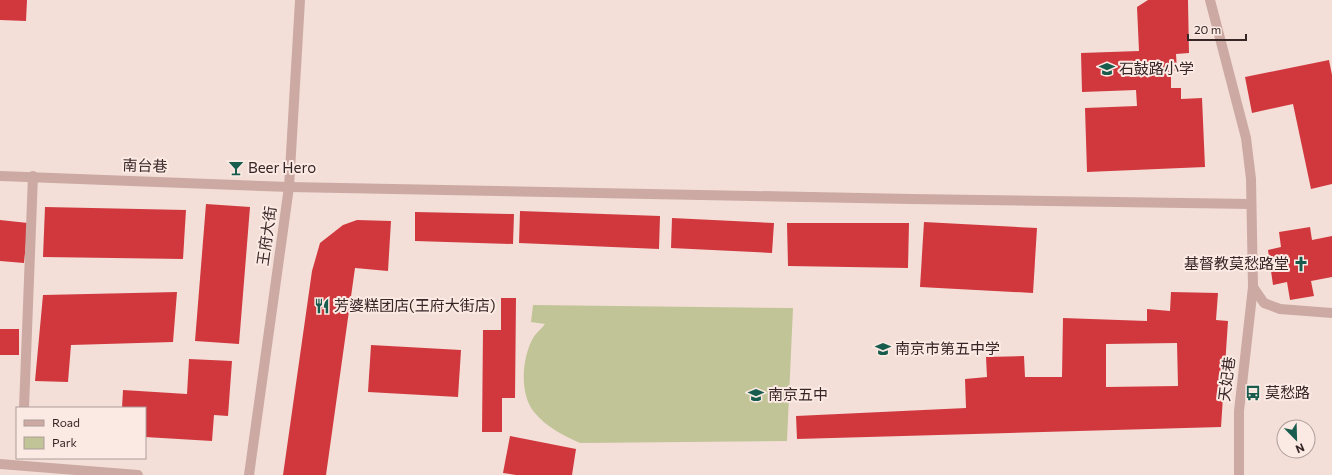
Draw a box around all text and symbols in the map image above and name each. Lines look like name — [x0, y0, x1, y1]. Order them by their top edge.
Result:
scale bar — [1188, 16, 1246, 42]
text: 20 m — [1194, 22, 1221, 36]
place label: 石鼓路小学 — [1119, 59, 1194, 77]
school or university icon: 石鼓路小学 — [1098, 60, 1116, 78]
street label: 南台巷 — [122, 155, 168, 175]
place label: Beer Hero — [248, 158, 316, 176]
bar icon: Beer Hero — [227, 159, 245, 177]
street label: 王府大街 — [253, 205, 279, 267]
place label: 基督教莫愁路堂 — [1184, 254, 1289, 272]
church icon: 基督教莫愁路堂 — [1292, 255, 1310, 273]
place label: 芳婆糕团店(王府大街店) — [334, 296, 496, 314]
restaurant icon: 芳婆糕团店(王府大街店) — [313, 297, 331, 315]
place label: 南京市第五中学 — [895, 339, 1000, 357]
school or university icon: 南京市第五中学 — [874, 340, 892, 358]
street label: 天妃巷 — [1214, 355, 1238, 402]
place label: 莫愁路 — [1265, 383, 1310, 401]
bus stop icon: 莫愁路 — [1244, 384, 1262, 402]
place label: 南京五中 — [768, 385, 828, 403]
school or university icon: 南京五中 — [747, 386, 765, 404]
legend — [16, 407, 146, 459]
text: Road — [52, 415, 80, 429]
north arrow — [1276, 419, 1316, 459]
text: Park — [52, 435, 78, 449]
text: N — [1294, 441, 1306, 456]

